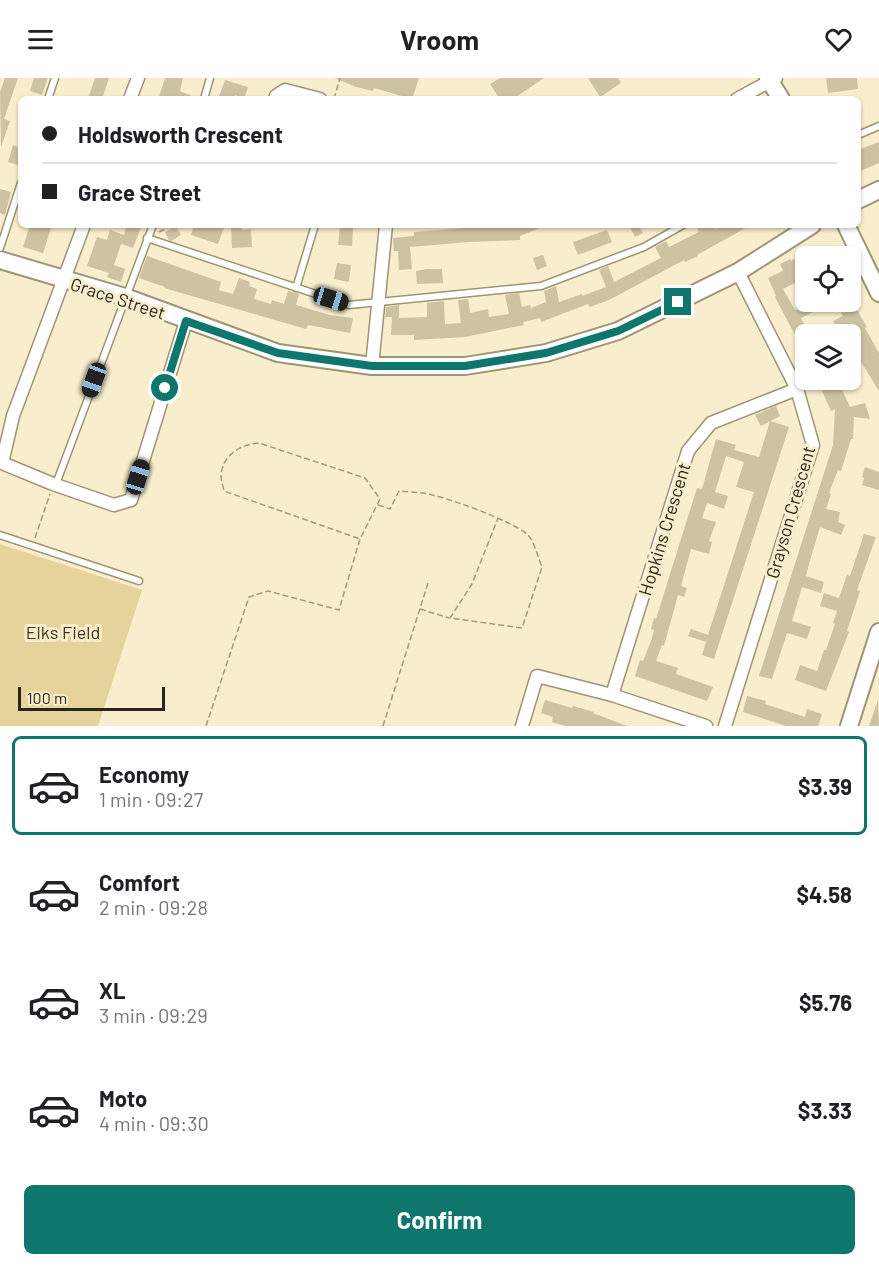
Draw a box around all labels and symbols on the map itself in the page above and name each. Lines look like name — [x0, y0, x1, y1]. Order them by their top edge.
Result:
street label: Grace Street — [68, 272, 168, 324]
car — [311, 285, 351, 313]
route end — [664, 288, 691, 315]
car — [79, 360, 109, 400]
route start — [151, 374, 178, 401]
street label: Grayson Crescent — [761, 443, 819, 581]
car — [124, 457, 152, 497]
street label: Hopkins Crescent — [633, 460, 695, 598]
park label: Elks Field — [26, 621, 100, 643]
scale bar — [18, 684, 165, 712]

